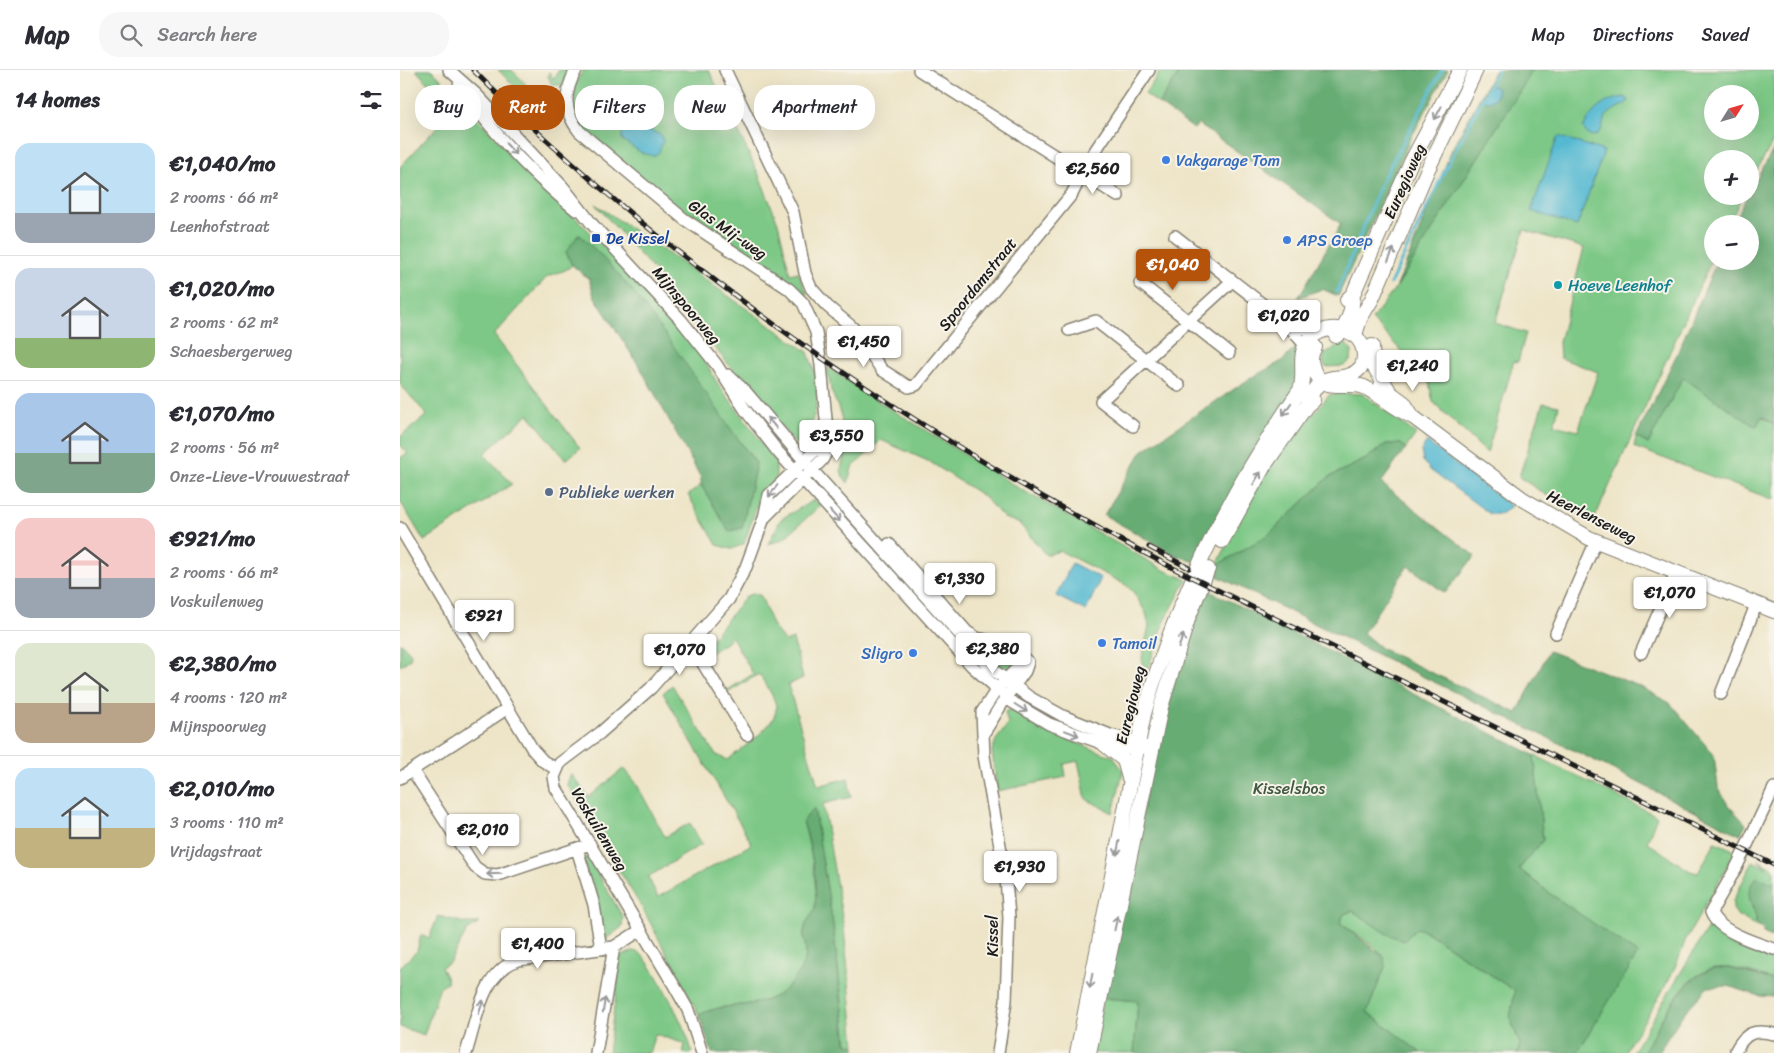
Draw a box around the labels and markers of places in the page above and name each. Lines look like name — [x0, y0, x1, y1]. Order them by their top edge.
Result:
place label: Vakgarage Tom — [1176, 146, 1280, 175]
pin: €2,560 — [1052, 152, 1134, 195]
marker: Vakgarage Tom — [1160, 154, 1172, 166]
place label: De Kissel — [606, 224, 670, 253]
place label: APS Groep — [1296, 226, 1373, 255]
marker: De Kissel — [590, 232, 602, 244]
marker: APS Groep — [1281, 234, 1293, 246]
pin: €1,040 — [1132, 248, 1214, 291]
place label: Hoeve Leenhof — [1568, 271, 1673, 300]
marker: Hoeve Leenhof — [1552, 279, 1564, 291]
pin: €1,020 — [1243, 300, 1325, 342]
pin: €1,450 — [823, 326, 905, 368]
pin: €1,240 — [1372, 350, 1454, 392]
pin: €3,550 — [796, 420, 878, 462]
place label: Publieke werken — [559, 478, 675, 507]
marker: Publieke werken — [543, 486, 555, 498]
pin: €1,330 — [919, 562, 1001, 605]
pin: €1,070 — [1629, 576, 1711, 619]
pin: €921 — [454, 600, 514, 642]
place label: Tamoil — [1112, 629, 1157, 658]
pin: €2,380 — [952, 632, 1034, 675]
pin: €1,070 — [639, 634, 721, 676]
marker: Tamoil — [1096, 637, 1108, 649]
place label: Sligro — [861, 639, 903, 668]
marker: Sligro — [907, 647, 919, 659]
pin: €2,010 — [442, 814, 524, 856]
pin: €1,930 — [979, 850, 1061, 893]
pin: €1,400 — [497, 928, 579, 970]

